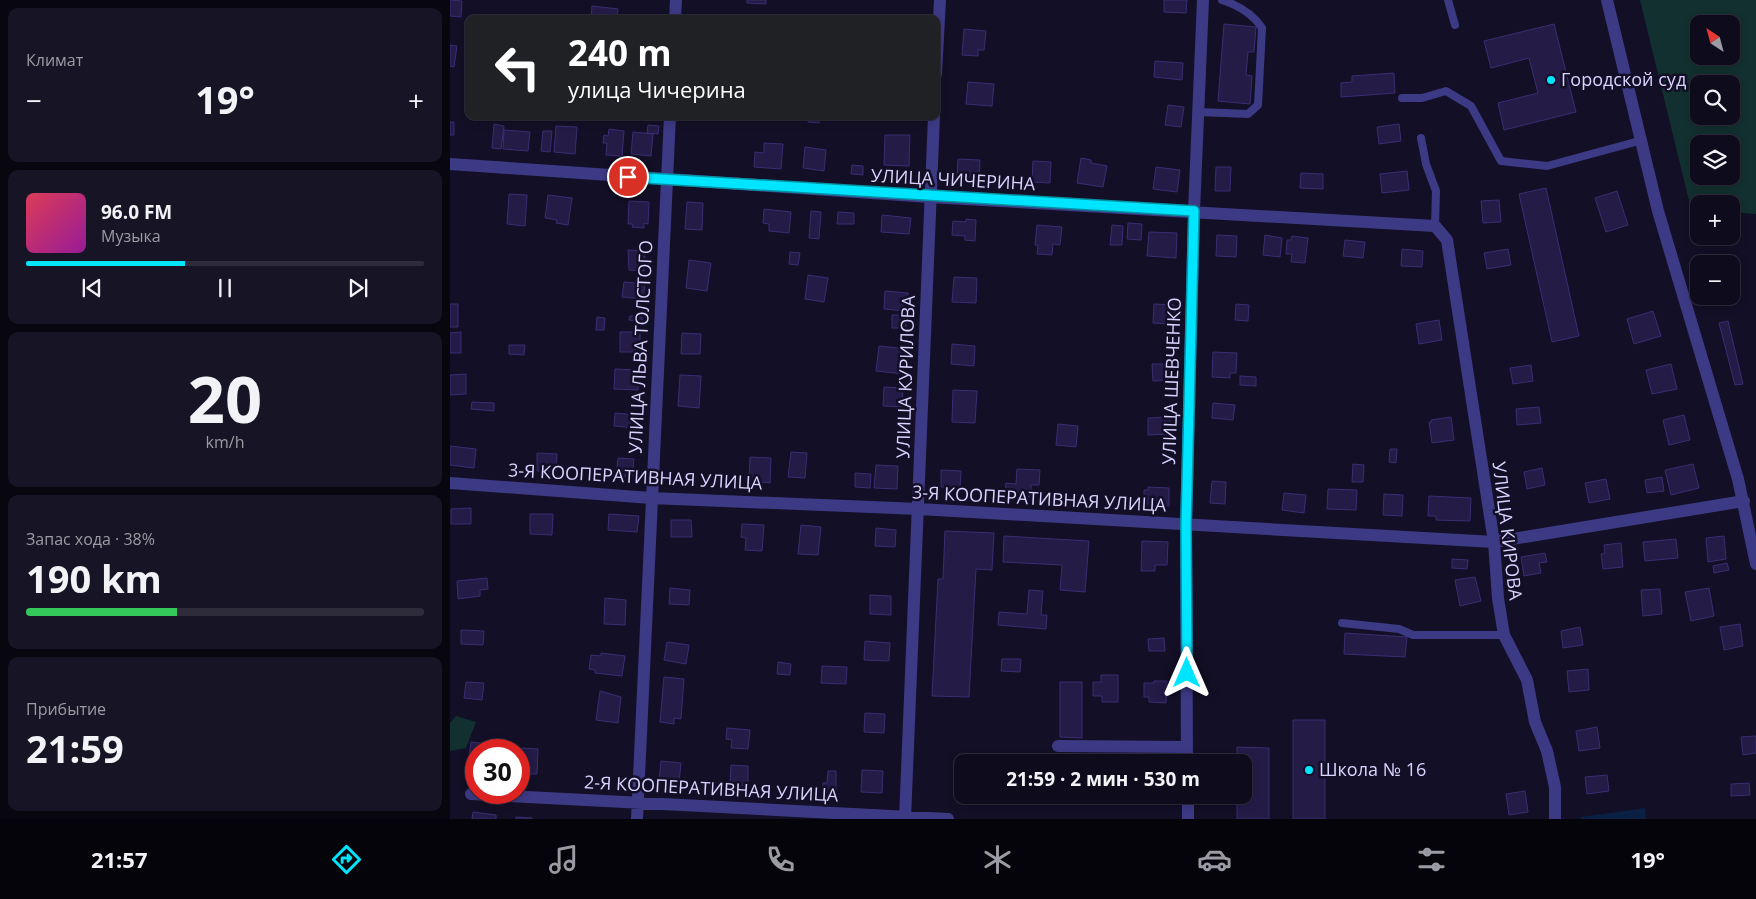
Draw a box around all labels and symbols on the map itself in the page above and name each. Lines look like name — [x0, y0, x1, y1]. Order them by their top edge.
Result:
north arrow — [1690, 15, 1740, 65]
place label: Городской суд — [1561, 67, 1686, 91]
marker: Городской суд — [1545, 74, 1557, 86]
pin — [607, 156, 649, 198]
street label: УЛИЦА ЧИЧЕРИНА — [870, 163, 1036, 195]
street label: УЛИЦА ЛЬВА ТОЛСТОГО — [622, 240, 658, 454]
street label: УЛИЦА КУРИЛОВА — [890, 294, 920, 459]
street label: УЛИЦА ШЕВЧЕНКО — [1156, 297, 1186, 465]
street label: 3-Я КООПЕРАТИВНАЯ УЛИЦА — [507, 457, 763, 495]
street label: УЛИЦА КИРОВА — [1488, 460, 1528, 602]
street label: 3-Я КООПЕРАТИВНАЯ УЛИЦА — [911, 479, 1167, 517]
position arrow — [1160, 646, 1212, 698]
speed limit sign: 30 — [465, 739, 530, 804]
place label: Школа № 16 — [1319, 757, 1426, 781]
marker: Школа № 16 — [1303, 764, 1315, 776]
street label: 2-Я КООПЕРАТИВНАЯ УЛИЦА — [583, 769, 839, 807]

